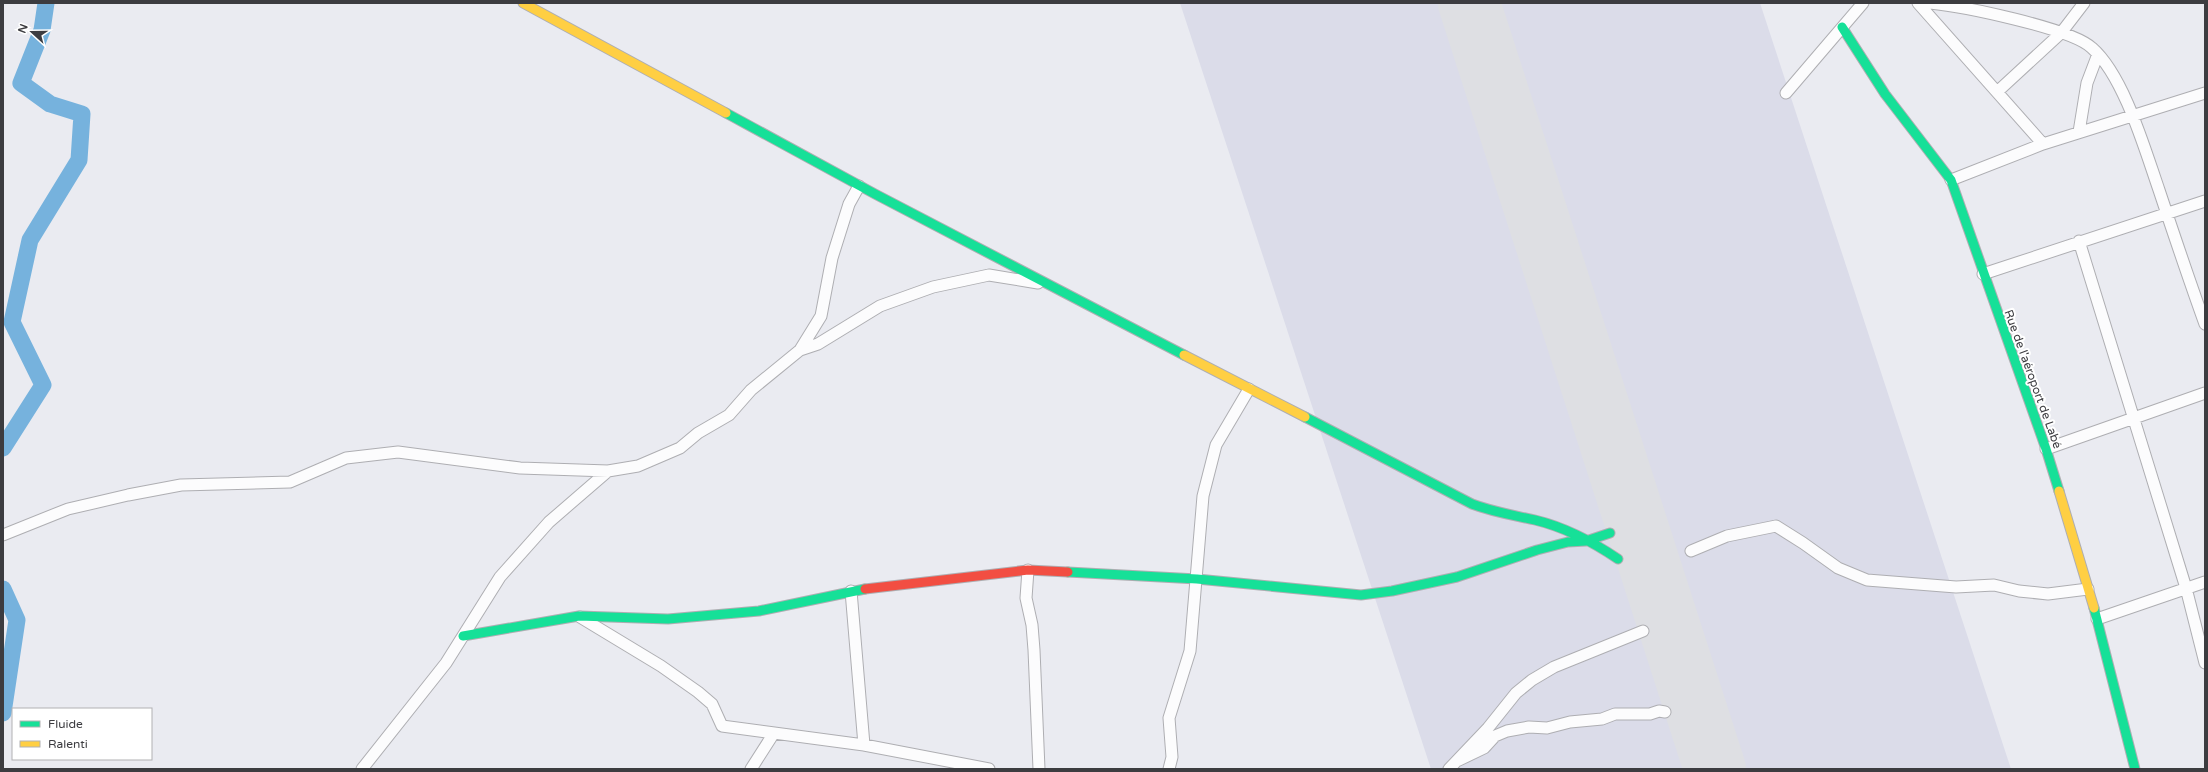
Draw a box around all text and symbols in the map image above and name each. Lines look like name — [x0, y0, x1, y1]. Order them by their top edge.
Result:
north arrow — [12, 12, 52, 52]
text: N — [15, 22, 31, 35]
street label: Rue de l'aéroport de Labé — [2001, 308, 2065, 451]
legend — [12, 708, 152, 760]
text: Fluide — [48, 717, 83, 731]
text: Ralenti — [48, 737, 88, 751]

